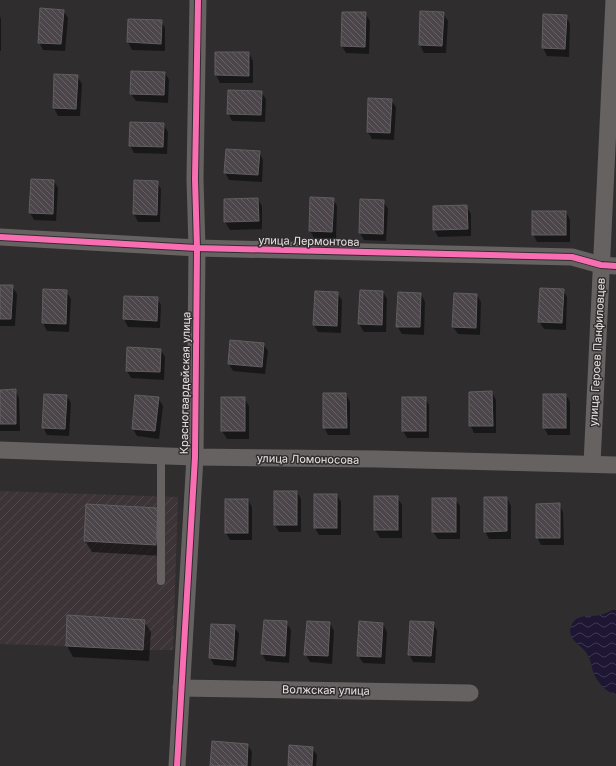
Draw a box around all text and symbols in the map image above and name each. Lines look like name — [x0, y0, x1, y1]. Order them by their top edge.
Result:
street label: улица Лермонтова — [258, 233, 360, 249]
street label: улица Героев Панфиловцев — [586, 277, 608, 427]
street label: Красногвардейская улица — [177, 312, 193, 454]
street label: улица Ломоносова — [257, 451, 359, 467]
street label: Волжская улица — [282, 682, 370, 698]

